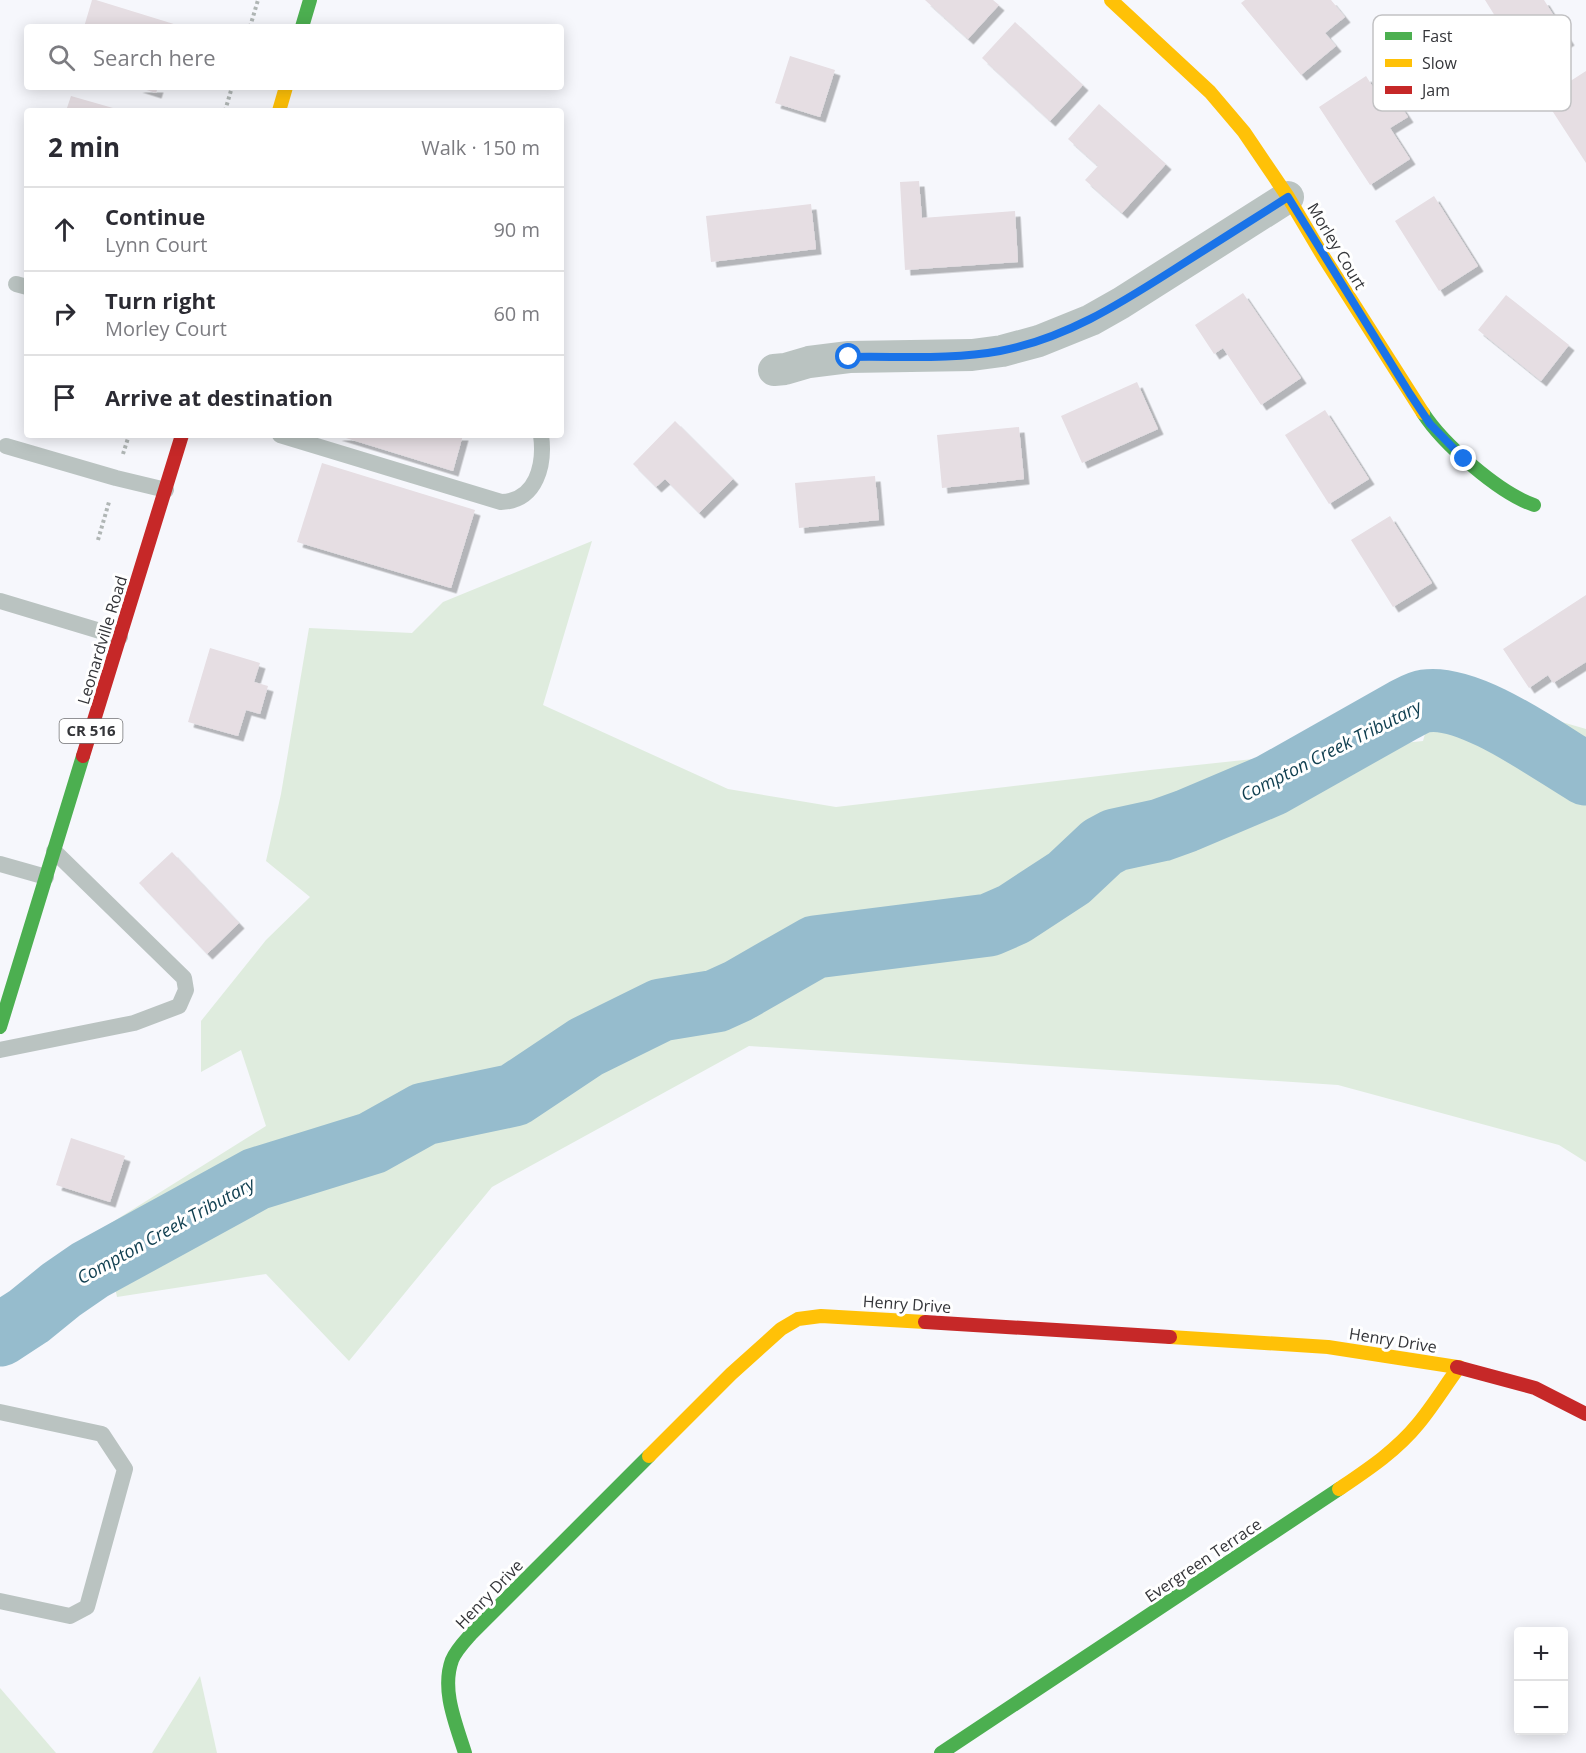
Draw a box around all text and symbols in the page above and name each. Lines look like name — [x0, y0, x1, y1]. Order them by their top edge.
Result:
legend — [1373, 15, 1571, 111]
search box — [24, 24, 564, 90]
text: Fast — [1422, 25, 1453, 47]
icon: search — [45, 41, 78, 74]
text: Search here — [93, 42, 216, 72]
text: Slow — [1422, 52, 1457, 74]
text: Jam — [1420, 79, 1450, 101]
text: 2 min — [48, 129, 120, 165]
text: Walk · 150 m — [421, 134, 540, 161]
street label: Morley Court — [1302, 199, 1372, 294]
text: Continue — [105, 201, 205, 231]
icon: ahead — [48, 213, 81, 246]
text: 90 m — [493, 216, 540, 243]
text: Lynn Court — [105, 231, 207, 258]
text: Turn right — [105, 285, 216, 315]
icon: right — [48, 297, 81, 330]
text: 60 m — [493, 300, 540, 327]
text: Morley Court — [105, 315, 227, 342]
route start — [835, 343, 861, 369]
icon: arrive — [48, 381, 81, 414]
text: Arrive at destination — [105, 382, 333, 412]
route end — [1450, 445, 1476, 471]
street label: Leonardville Road — [72, 573, 132, 707]
water label: Compton Creek Tributary — [1236, 693, 1427, 806]
road number: CR 516 — [60, 719, 122, 743]
water label: Compton Creek Tributary — [72, 1170, 260, 1289]
street label: Henry Drive — [862, 1290, 952, 1318]
street label: Henry Drive — [1348, 1322, 1438, 1358]
street label: Evergreen Terrace — [1140, 1513, 1266, 1607]
street label: Henry Drive — [450, 1555, 528, 1633]
map controls — [1514, 1627, 1568, 1735]
button: + — [1514, 1627, 1568, 1681]
button: − — [1514, 1681, 1568, 1735]

